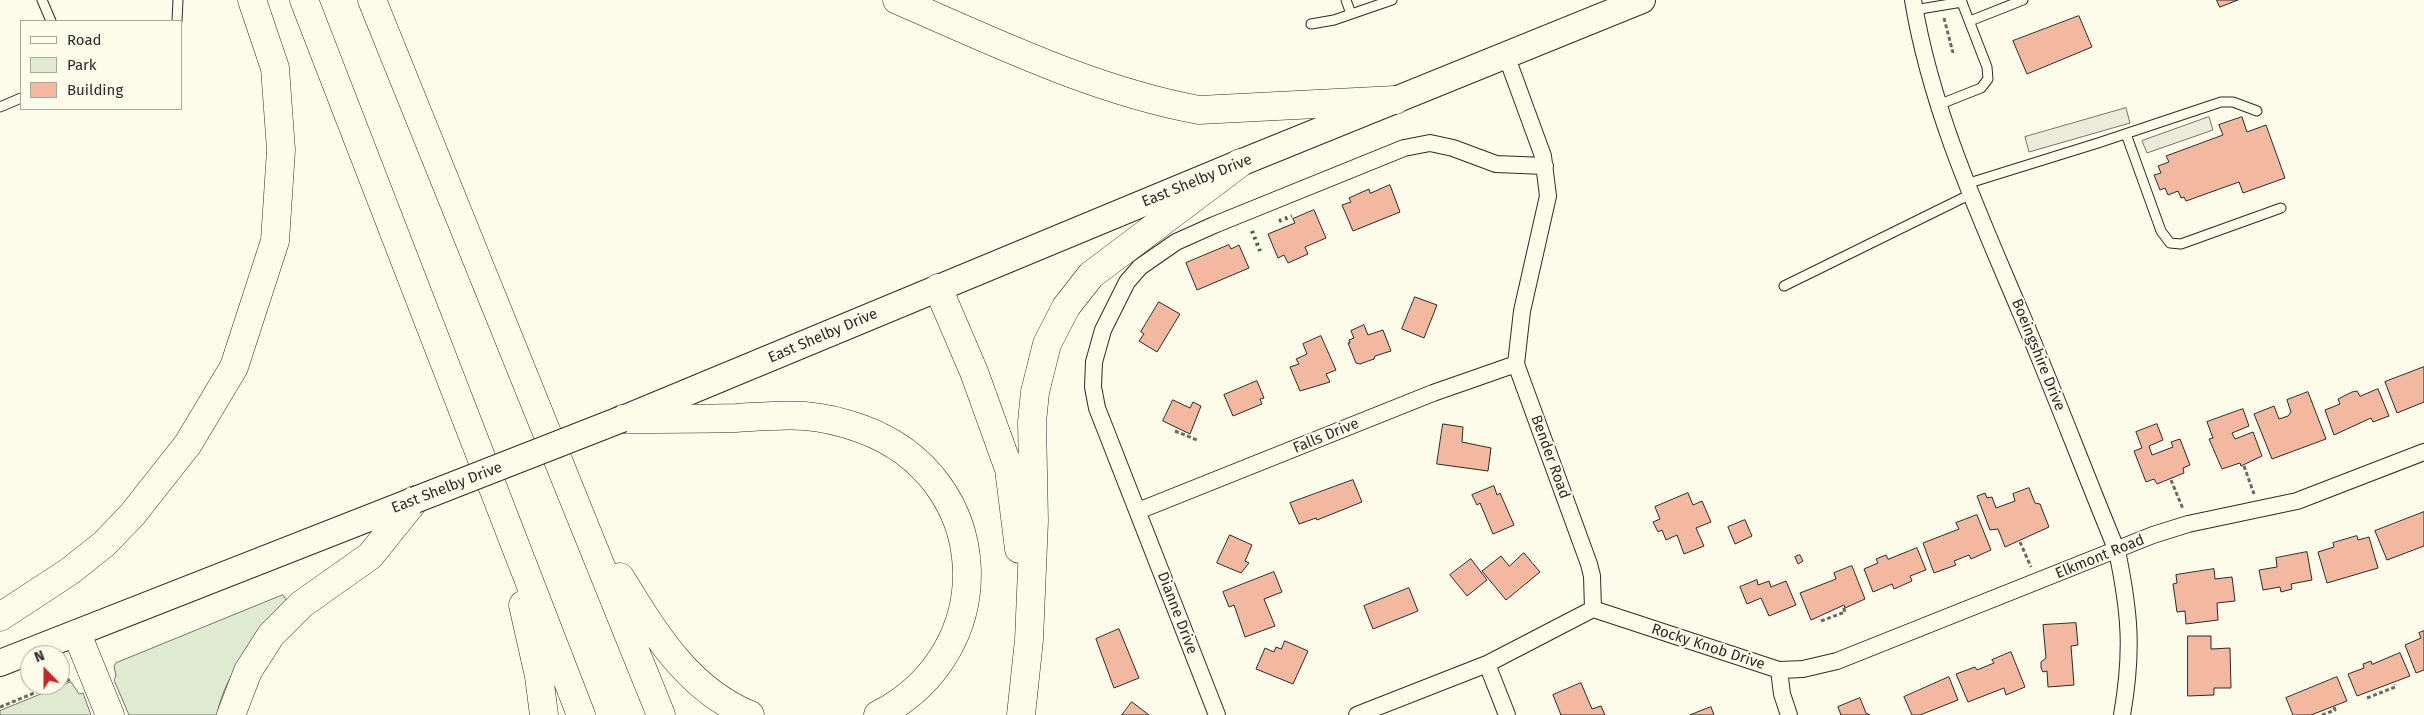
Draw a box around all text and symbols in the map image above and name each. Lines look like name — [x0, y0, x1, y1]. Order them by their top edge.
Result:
legend — [20, 20, 182, 110]
text: Road — [67, 31, 102, 49]
text: Park — [67, 56, 97, 74]
text: Building — [67, 81, 123, 99]
street label: East Shelby Drive — [1139, 151, 1255, 211]
street label: Boeingshire Drive — [2007, 296, 2069, 414]
street label: East Shelby Drive — [766, 305, 880, 367]
street label: Bender Road — [1527, 413, 1573, 501]
street label: Falls Drive — [1290, 415, 1362, 457]
street label: East Shelby Drive — [389, 459, 505, 517]
street label: Elkmont Road — [2053, 531, 2147, 583]
street label: Dianne Drive — [1153, 569, 1201, 657]
street label: Rocky Knob Drive — [1649, 620, 1767, 674]
north arrow — [20, 645, 70, 695]
text: N — [32, 647, 47, 666]

